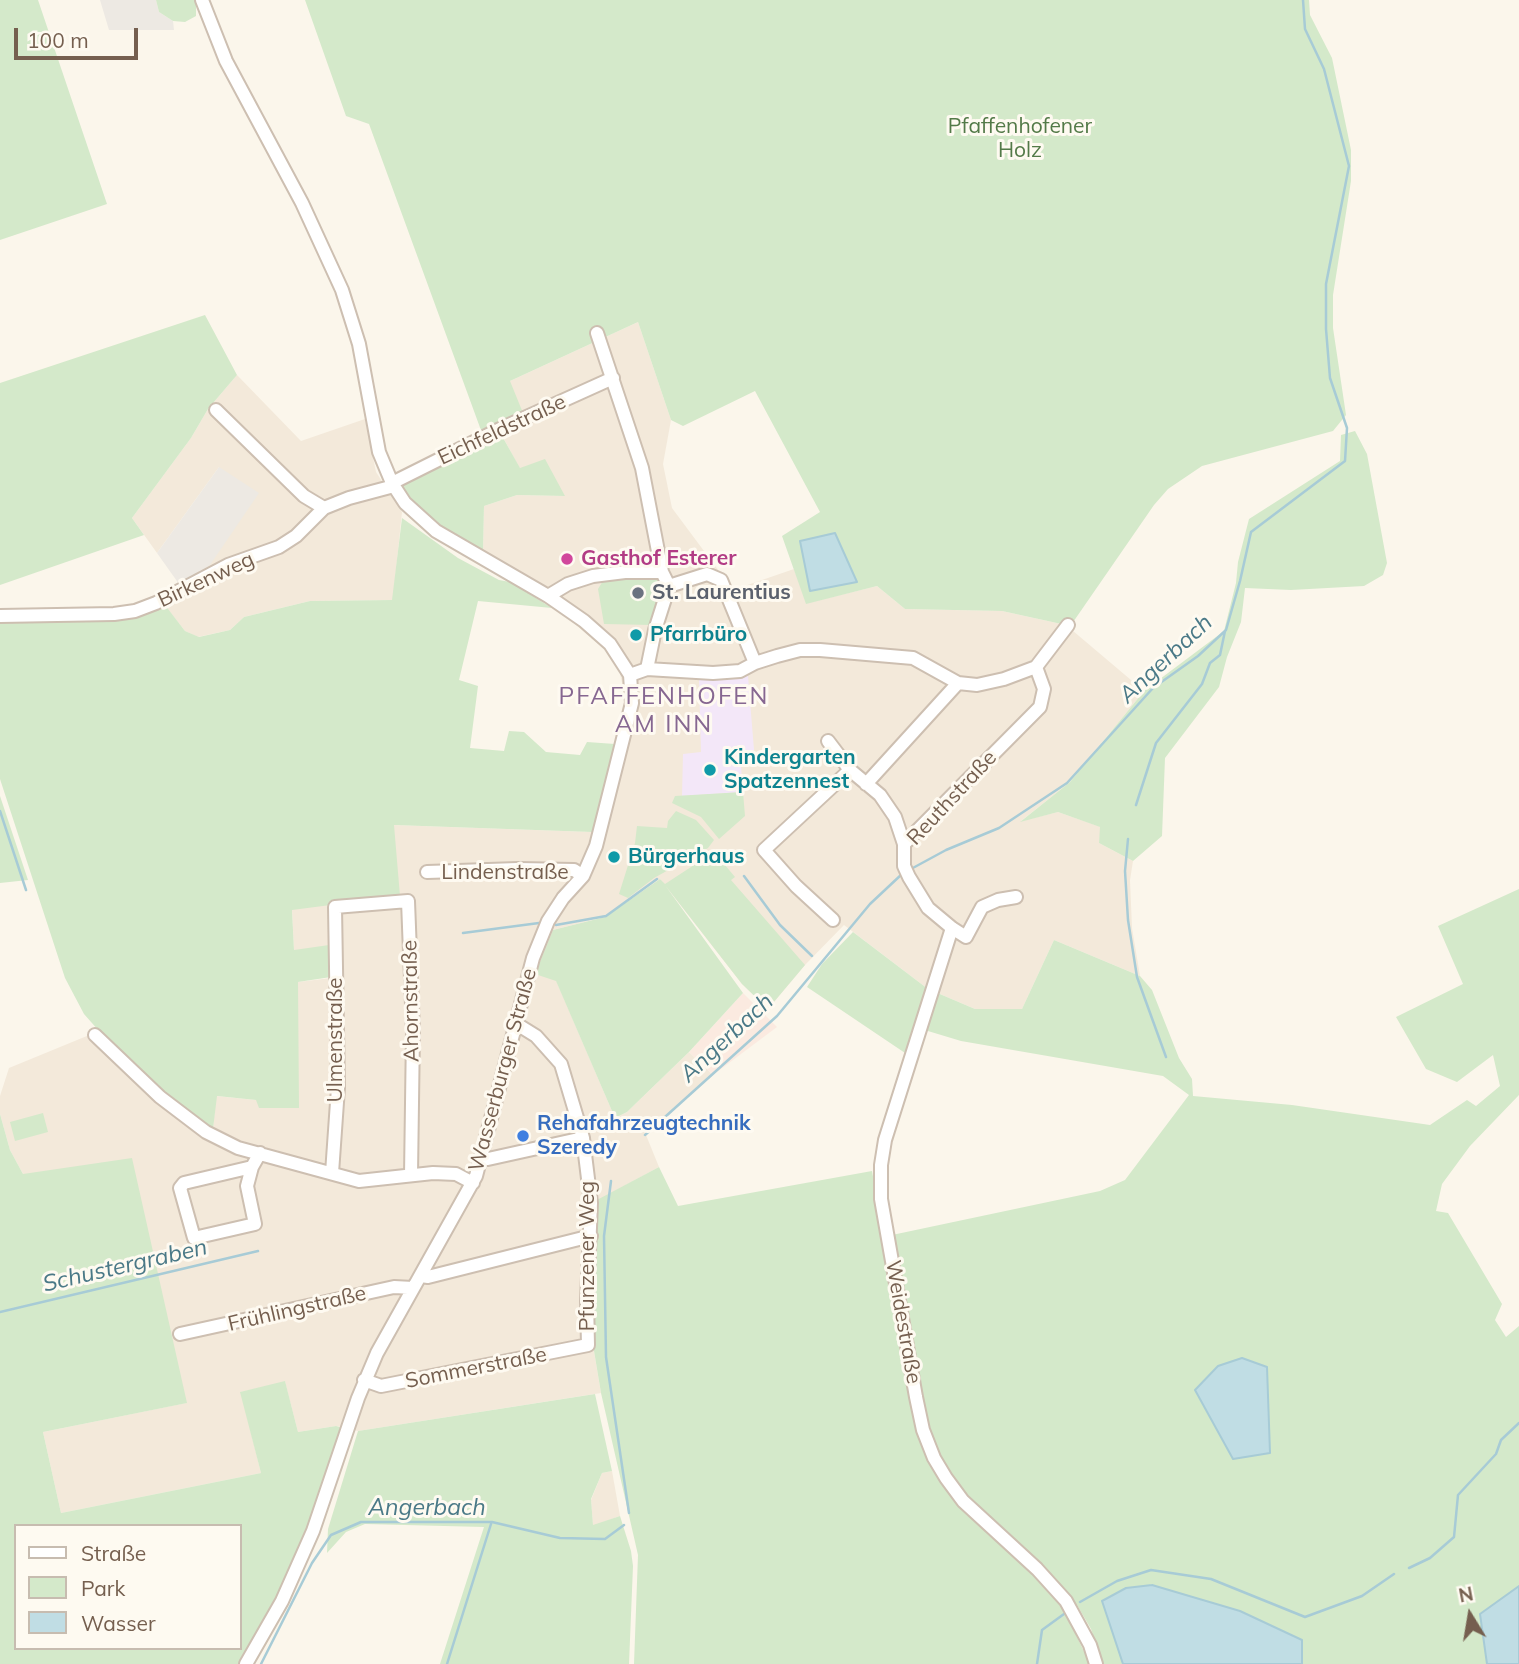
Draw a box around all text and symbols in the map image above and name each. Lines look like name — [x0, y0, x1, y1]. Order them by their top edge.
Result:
scale bar — [18, 14, 142, 58]
text: 100 m — [27, 27, 89, 53]
park label: Pfaffenhofener Holz — [948, 114, 1092, 164]
street label: Eichfeldstraße — [434, 389, 570, 471]
place label: Gasthof Esterer — [581, 546, 736, 572]
street label: Birkenweg — [154, 547, 258, 613]
marker: Gasthof Esterer — [559, 551, 575, 567]
place label: St. Laurentius — [652, 580, 791, 606]
marker: St. Laurentius — [630, 585, 646, 601]
water label: Angerbach — [1114, 609, 1218, 709]
place label: Pfarrbüro — [650, 622, 747, 648]
marker: Pfarrbüro — [628, 627, 644, 643]
district label: PFAFFENHOFEN AM INN — [560, 683, 768, 739]
place label: Kindergarten Spatzennest — [724, 745, 856, 795]
street label: Reuthstraße — [902, 746, 1002, 850]
marker: Kindergarten Spatzennest — [702, 762, 718, 778]
place label: Bürgerhaus — [628, 844, 745, 870]
marker: Bürgerhaus — [606, 849, 622, 865]
street label: Lindenstraße — [441, 860, 569, 886]
street label: Ahornstraße — [397, 940, 425, 1062]
street label: Wasserburger Straße — [464, 966, 542, 1174]
street label: Ulmenstraße — [323, 977, 349, 1103]
water label: Angerbach — [675, 988, 779, 1088]
place label: Rehafahrzeugtechnik Szeredy — [537, 1111, 751, 1161]
marker: Rehafahrzeugtechnik Szeredy — [515, 1128, 531, 1144]
street label: Pfunzener Weg — [575, 1181, 601, 1331]
water label: Schustergraben — [40, 1234, 210, 1298]
street label: Weidestraße — [880, 1258, 926, 1386]
street label: Frühlingstraße — [225, 1281, 369, 1337]
street label: Sommerstraße — [403, 1342, 549, 1394]
water label: Angerbach — [368, 1494, 486, 1522]
legend — [14, 1524, 242, 1650]
text: Straße — [81, 1540, 146, 1566]
text: Park — [81, 1575, 125, 1601]
north arrow — [1435, 1580, 1505, 1650]
text: N — [1457, 1581, 1475, 1608]
text: Wasser — [81, 1610, 156, 1636]

